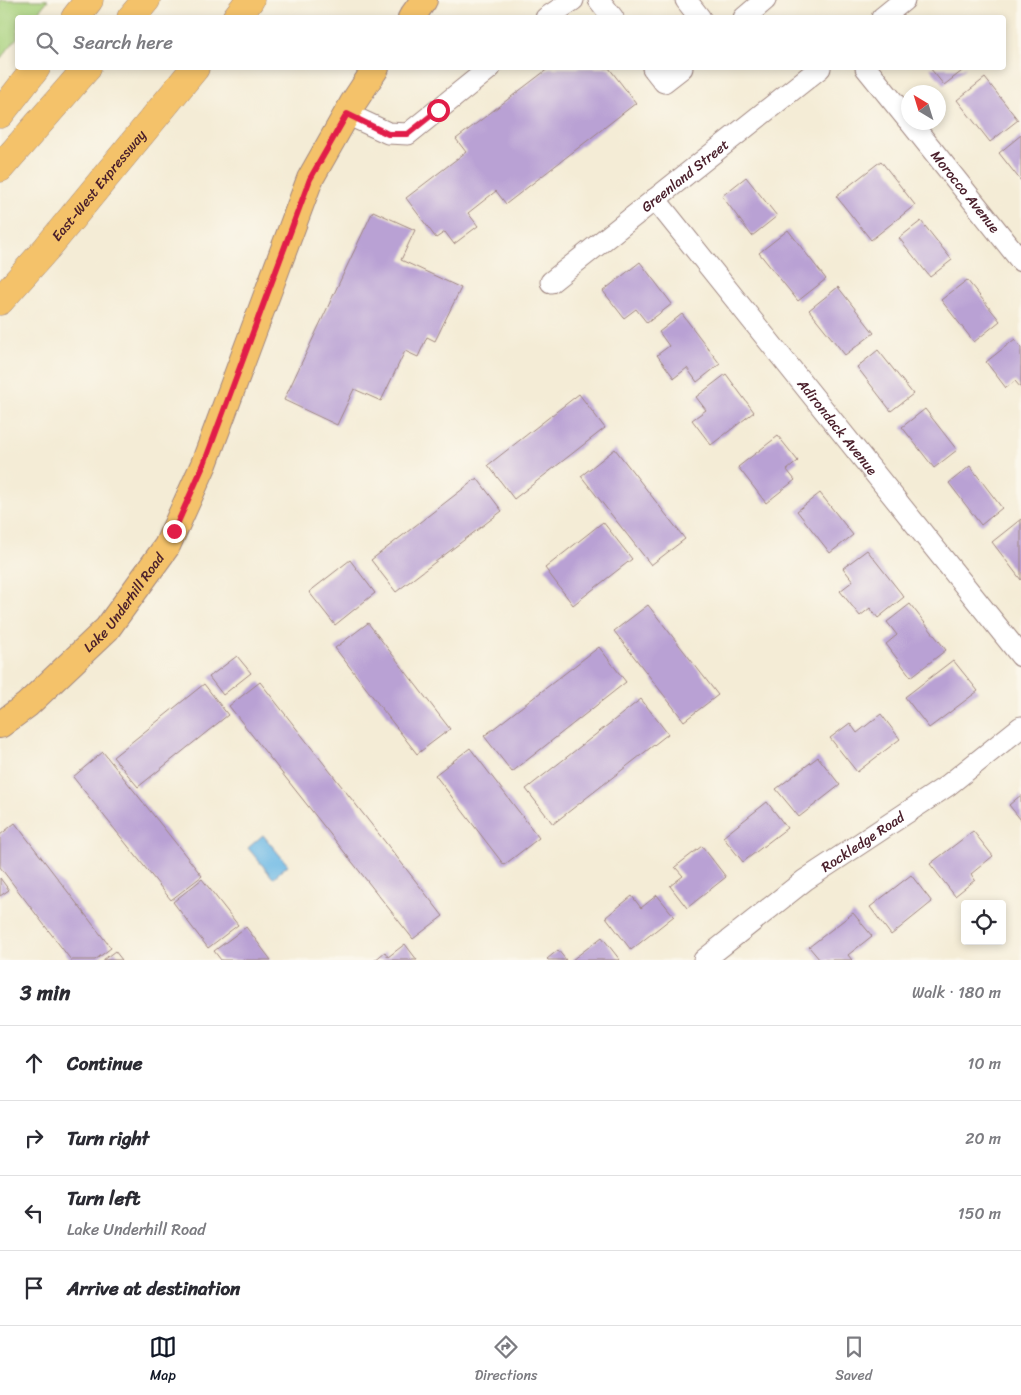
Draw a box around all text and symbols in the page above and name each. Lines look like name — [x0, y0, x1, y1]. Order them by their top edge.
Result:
search box — [15, 15, 1006, 70]
text: Search here — [73, 26, 173, 59]
icon: search — [33, 29, 61, 57]
north arrow — [901, 85, 946, 130]
route start — [427, 99, 450, 122]
street label: East-West Expressway — [45, 123, 153, 247]
street label: Greenland Street — [636, 133, 735, 219]
street label: Morocco Avenue — [924, 145, 1006, 239]
street label: Adirondack Avenue — [790, 373, 884, 481]
route end — [163, 520, 186, 543]
street label: Lake Underhill Road — [77, 546, 172, 659]
street label: Rockledge Road — [816, 804, 911, 879]
map controls — [961, 900, 1006, 945]
button: locate — [961, 900, 1006, 945]
text: 3 min — [20, 974, 70, 1012]
text: Walk · 180 m — [912, 978, 1001, 1007]
text: Continue — [67, 1047, 143, 1080]
icon: ahead — [20, 1049, 48, 1077]
text: 10 m — [968, 1049, 1001, 1078]
text: Turn right — [67, 1122, 149, 1155]
icon: right — [20, 1124, 48, 1152]
text: 20 m — [965, 1124, 1001, 1153]
text: Turn left — [67, 1182, 140, 1215]
icon: left — [20, 1199, 48, 1227]
text: 150 m — [958, 1199, 1001, 1228]
text: Lake Underhill Road — [67, 1215, 206, 1244]
text: Arrive at destination — [67, 1272, 240, 1305]
icon: arrive — [20, 1274, 48, 1302]
tab: Map — [149, 1333, 177, 1388]
tab: Directions — [475, 1333, 537, 1388]
tab: Saved — [835, 1333, 872, 1388]

